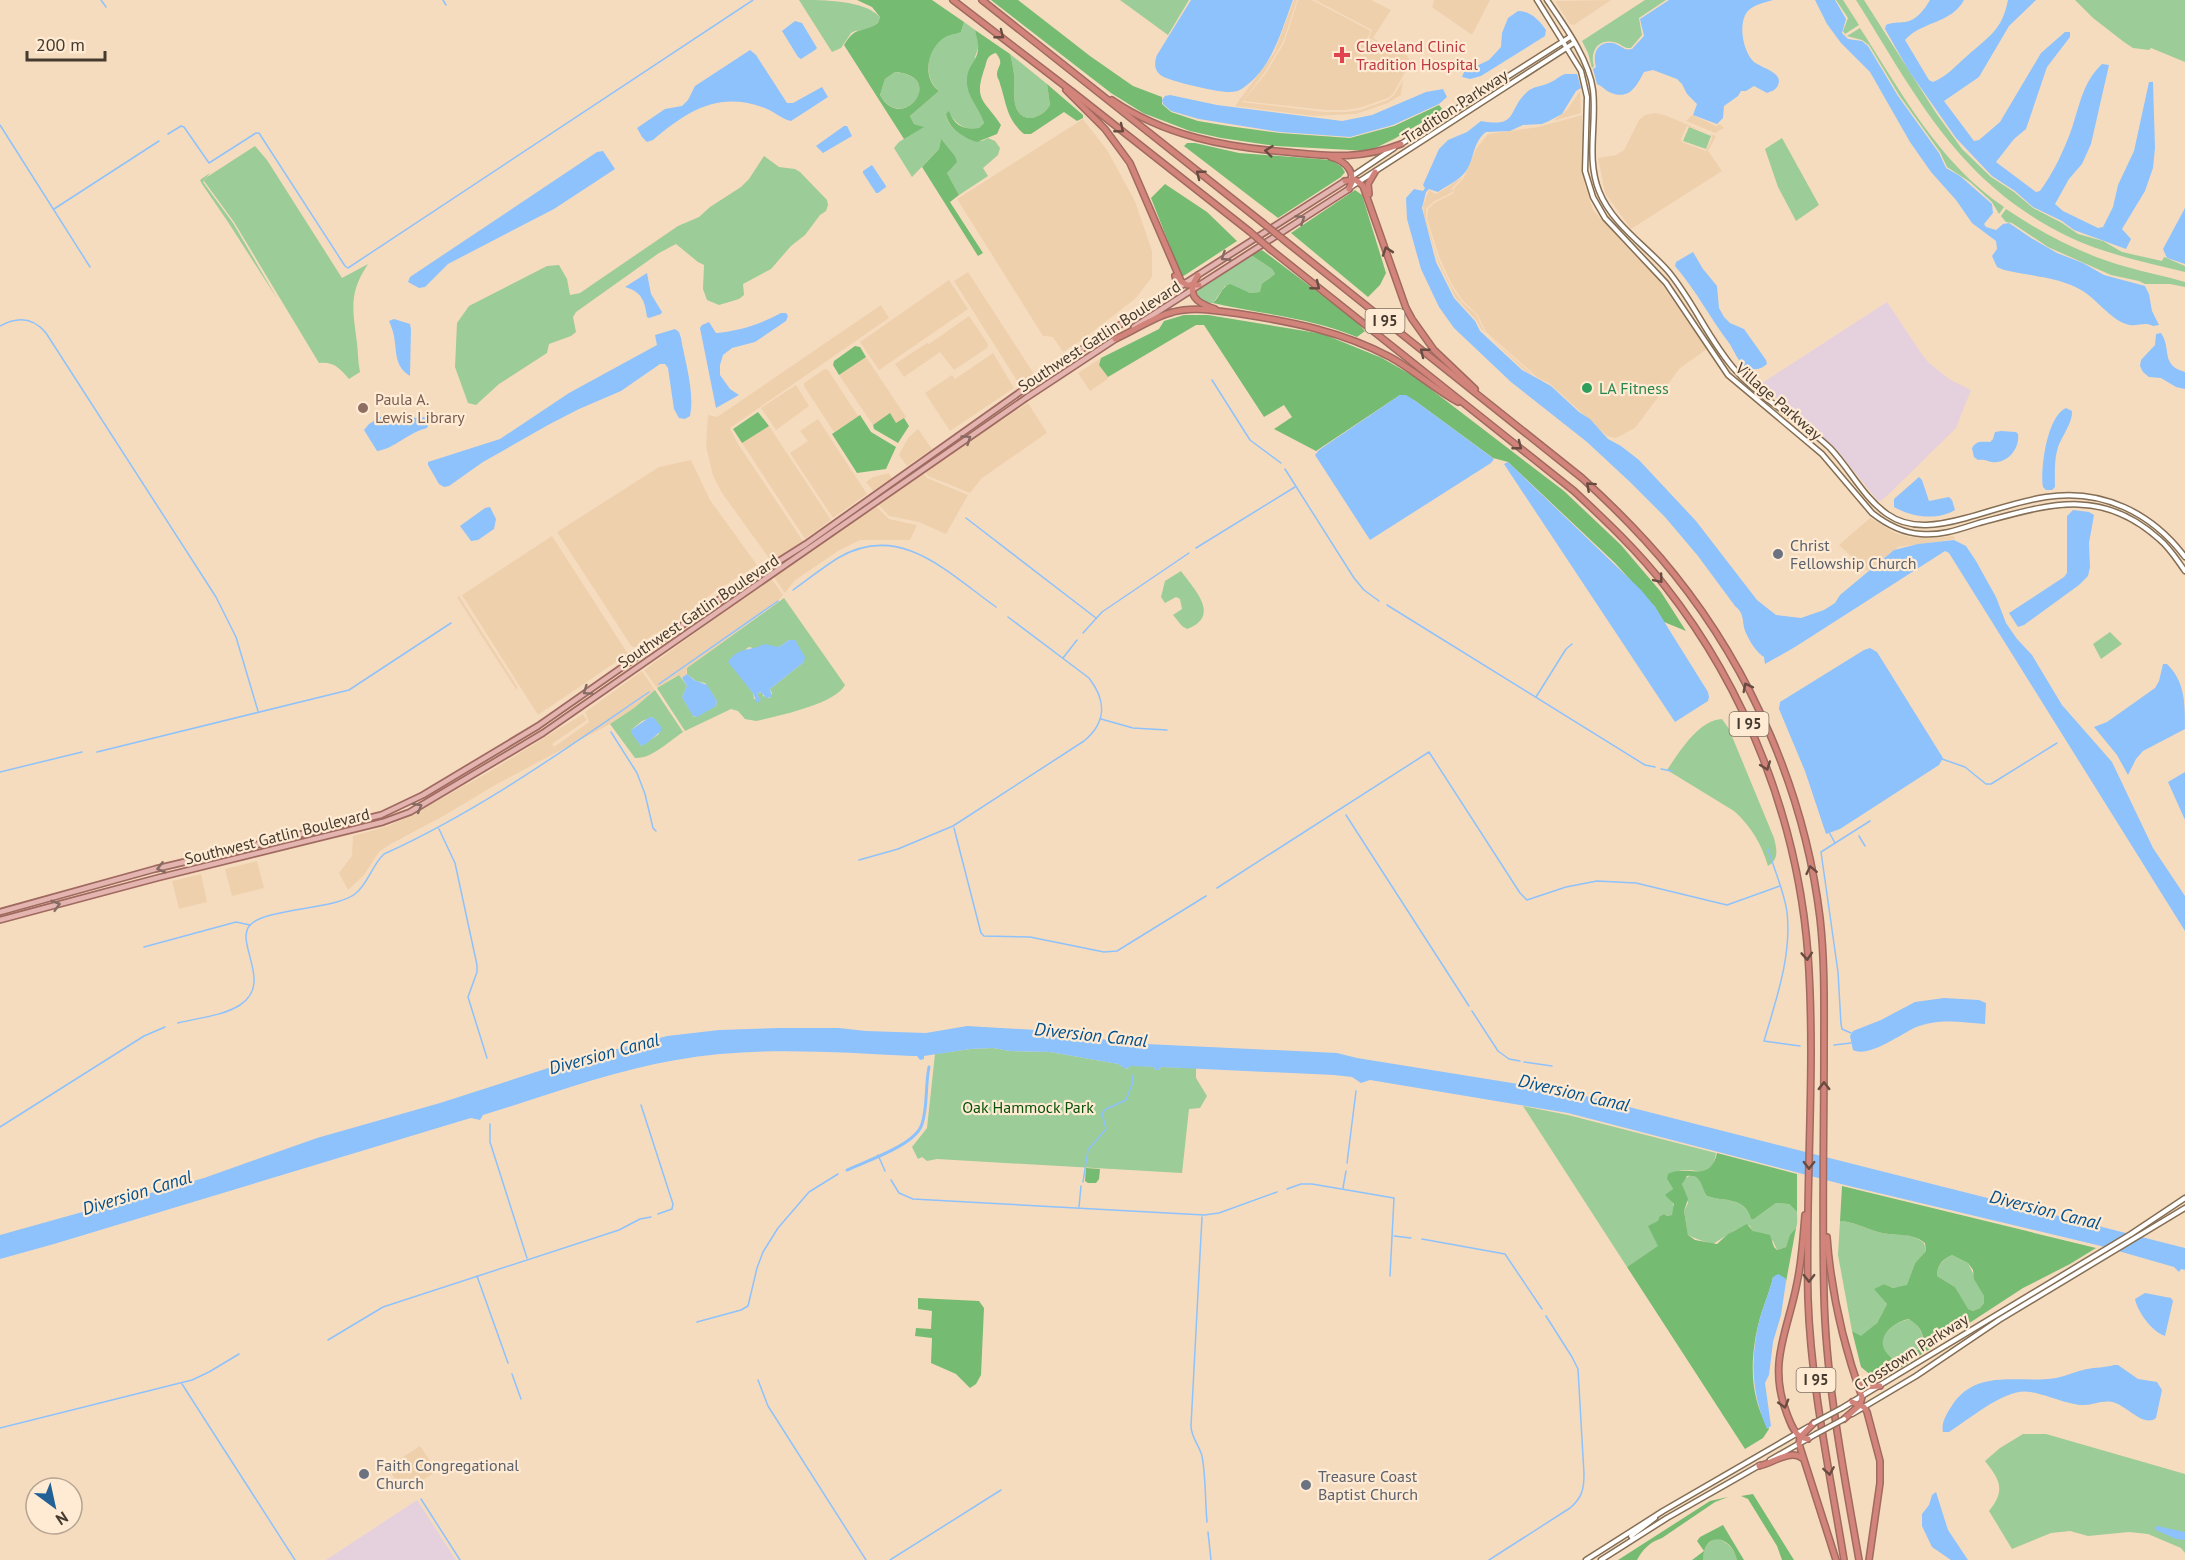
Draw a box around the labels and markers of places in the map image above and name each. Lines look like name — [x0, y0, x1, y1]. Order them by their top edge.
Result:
place label: Cleveland Clinic Tradition Hospital — [1356, 36, 1478, 74]
marker: Cleveland Clinic Tradition Hospital — [1333, 46, 1351, 64]
place label: LA Fitness — [1599, 378, 1669, 398]
marker: LA Fitness — [1580, 381, 1594, 395]
place label: Paula A. Lewis Library — [375, 389, 465, 427]
marker: Paula A. Lewis Library — [356, 401, 370, 415]
place label: Christ Fellowship Church — [1790, 535, 1917, 573]
marker: Christ Fellowship Church — [1771, 547, 1785, 561]
place label: Faith Congregational Church — [376, 1455, 519, 1493]
place label: Treasure Coast Baptist Church — [1318, 1466, 1418, 1504]
marker: Faith Congregational Church — [357, 1467, 371, 1481]
marker: Treasure Coast Baptist Church — [1299, 1478, 1313, 1492]

